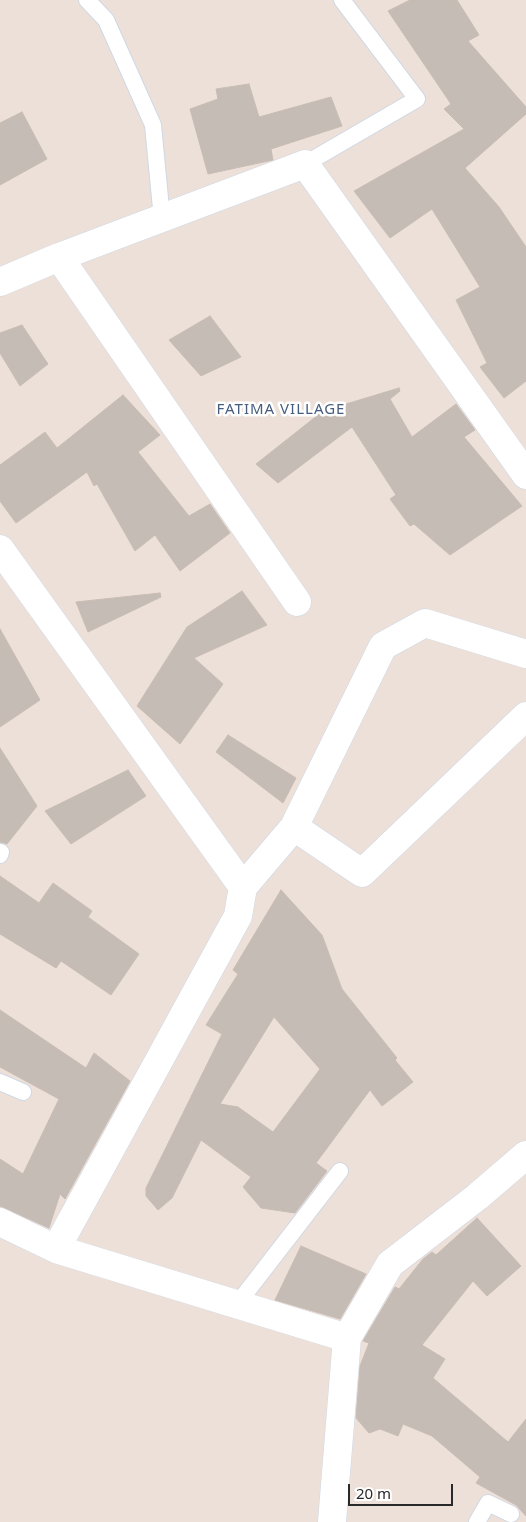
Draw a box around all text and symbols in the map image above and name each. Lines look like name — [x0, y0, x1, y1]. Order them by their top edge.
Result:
district label: FATIMA VILLAGE — [215, 401, 347, 419]
scale bar — [351, 1474, 456, 1506]
text: 20 m — [356, 1483, 391, 1503]

